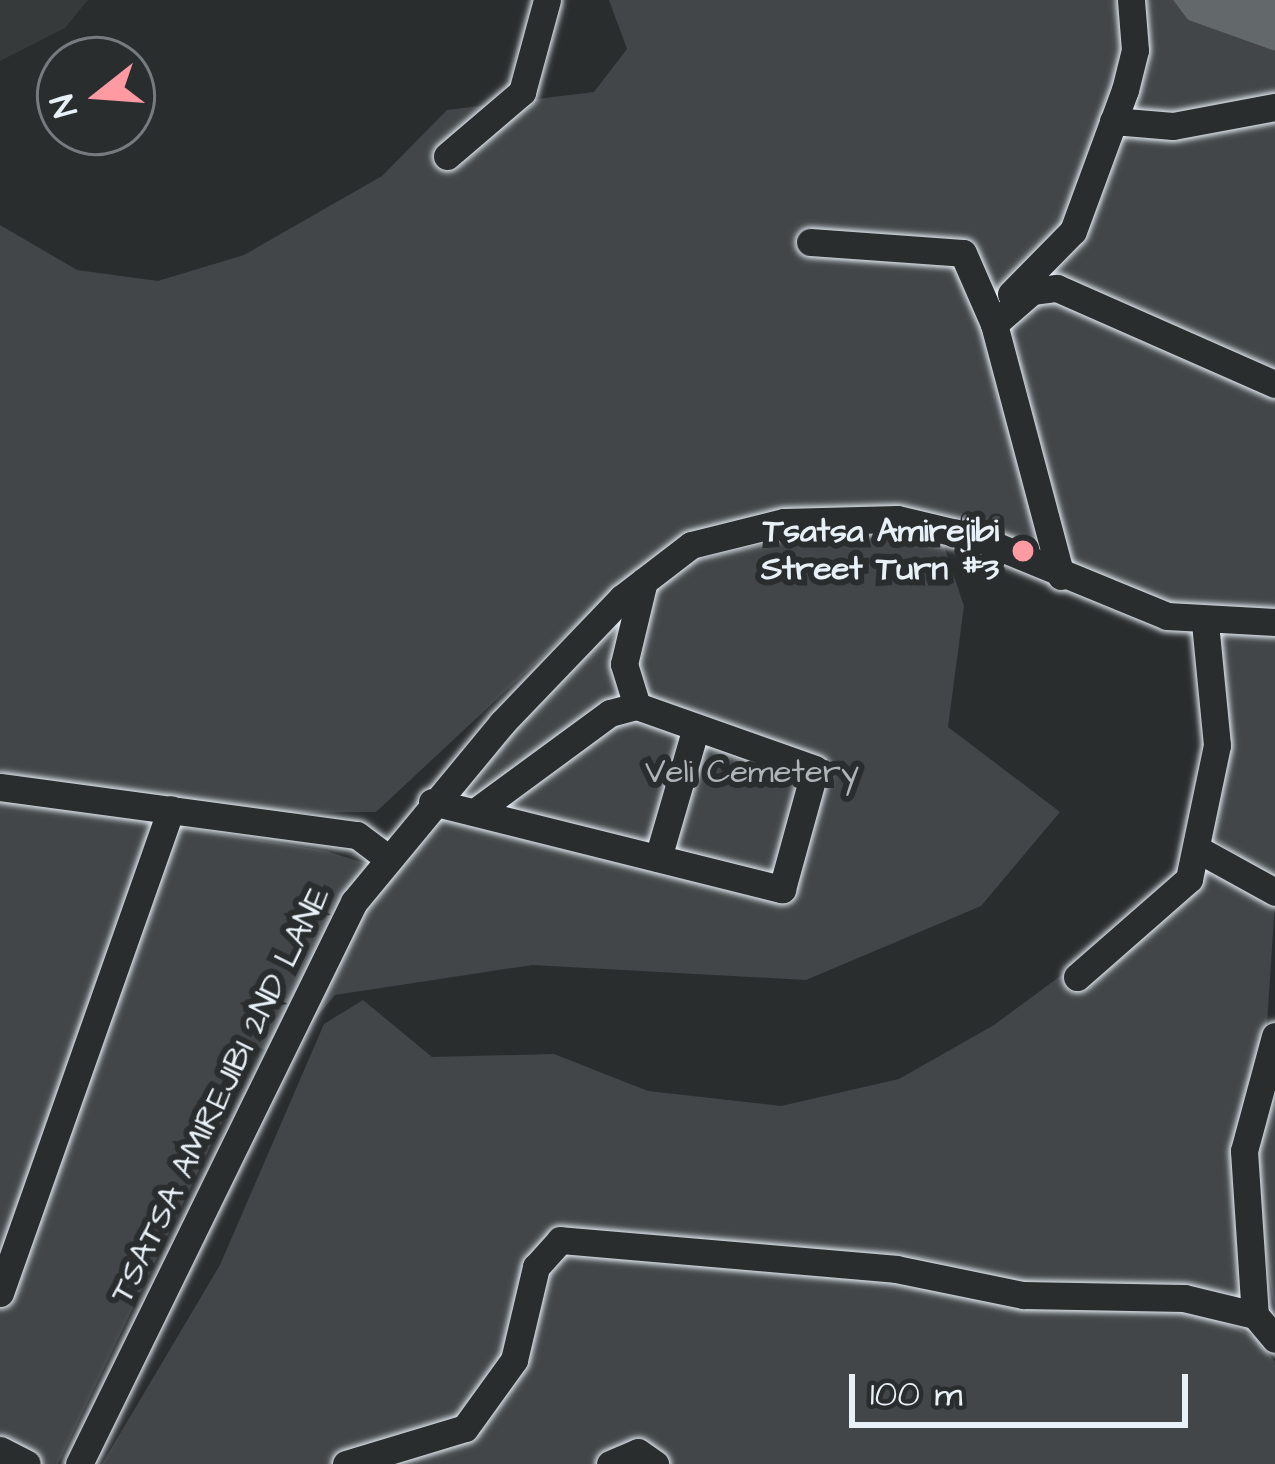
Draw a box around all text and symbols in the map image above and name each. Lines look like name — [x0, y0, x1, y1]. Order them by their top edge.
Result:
north arrow — [36, 36, 156, 156]
text: N — [39, 89, 89, 122]
place label: Tsatsa Amirejibi Street Turn #3 — [761, 512, 999, 590]
marker: Tsatsa Amirejibi Street Turn #3 — [1010, 538, 1036, 564]
park label: Veli Cemetery — [645, 753, 859, 793]
street label: TSATSA AMIREJIBI 2ND LANE — [103, 880, 339, 1310]
scale bar — [855, 1350, 1194, 1424]
text: 100 m — [870, 1369, 962, 1420]

